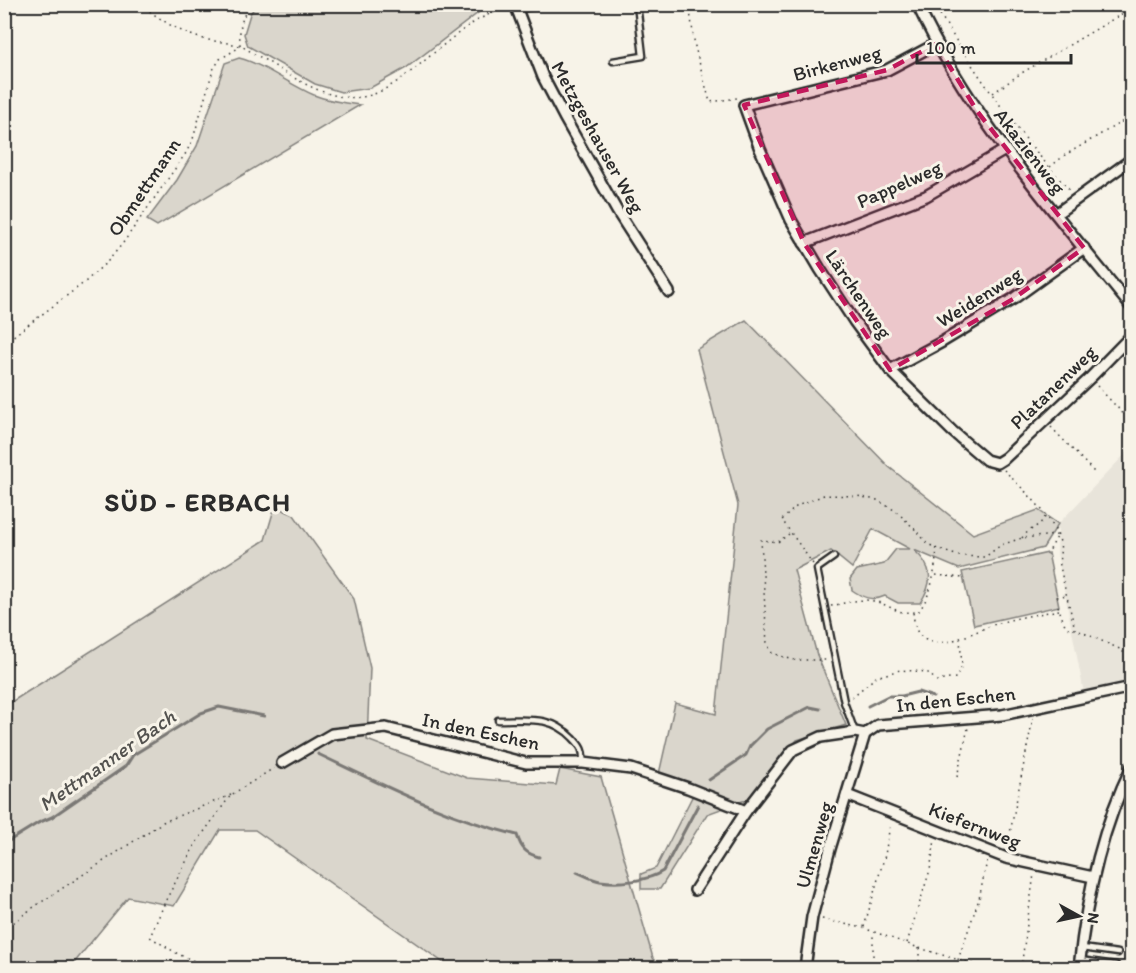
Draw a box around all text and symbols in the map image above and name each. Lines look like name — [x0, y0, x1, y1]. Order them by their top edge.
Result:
scale bar — [917, 27, 1072, 65]
text: 100 m — [926, 37, 976, 59]
street label: Birkenweg — [790, 39, 885, 86]
street label: Metzgeshauser Weg — [546, 57, 650, 218]
street label: Akazienweg — [989, 103, 1071, 199]
street label: Obmettmann — [102, 133, 186, 241]
street label: Pappelweg — [853, 154, 946, 213]
street label: Lärchenweg — [820, 245, 898, 344]
street label: Weidenweg — [932, 261, 1027, 333]
street label: Platanenweg — [1005, 339, 1102, 434]
district label: SÜD - ERBACH — [104, 486, 292, 518]
street label: In den Eschen — [895, 681, 1017, 717]
water label: Mettmanner Bach — [34, 703, 181, 816]
street label: In den Eschen — [420, 707, 542, 755]
street label: Kiefernweg — [926, 796, 1025, 854]
street label: Ulmenweg — [790, 798, 838, 891]
north arrow — [1049, 886, 1109, 946]
text: N — [1083, 911, 1104, 925]

